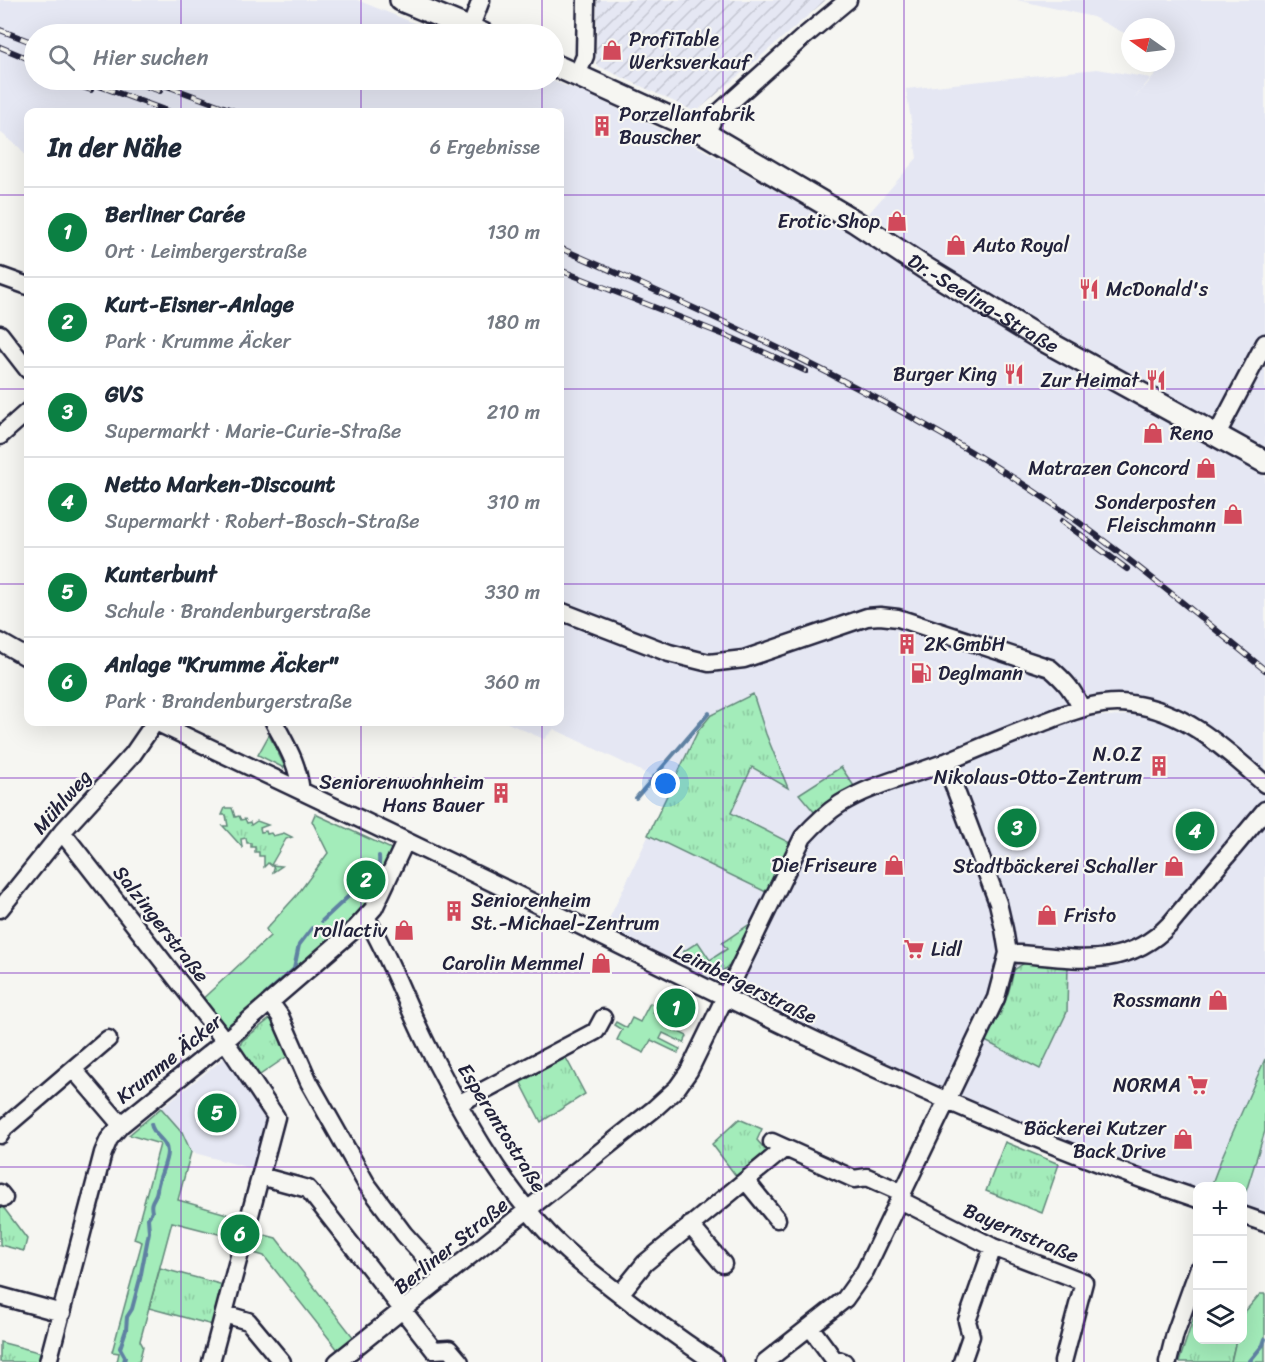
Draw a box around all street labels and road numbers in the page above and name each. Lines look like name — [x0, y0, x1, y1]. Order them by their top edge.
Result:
street label: Dr.-Seeling-Straße — [900, 244, 1066, 363]
street label: Mühlweg — [23, 761, 101, 843]
street label: Salzingerstraße — [104, 858, 218, 990]
street label: Leimbergerstraße — [667, 934, 823, 1034]
street label: Krumme Äcker — [108, 1004, 231, 1113]
street label: Esperantostraße — [448, 1056, 556, 1200]
street label: Berliner Straße — [386, 1188, 516, 1304]
street label: Bayernstraße — [958, 1193, 1084, 1273]

